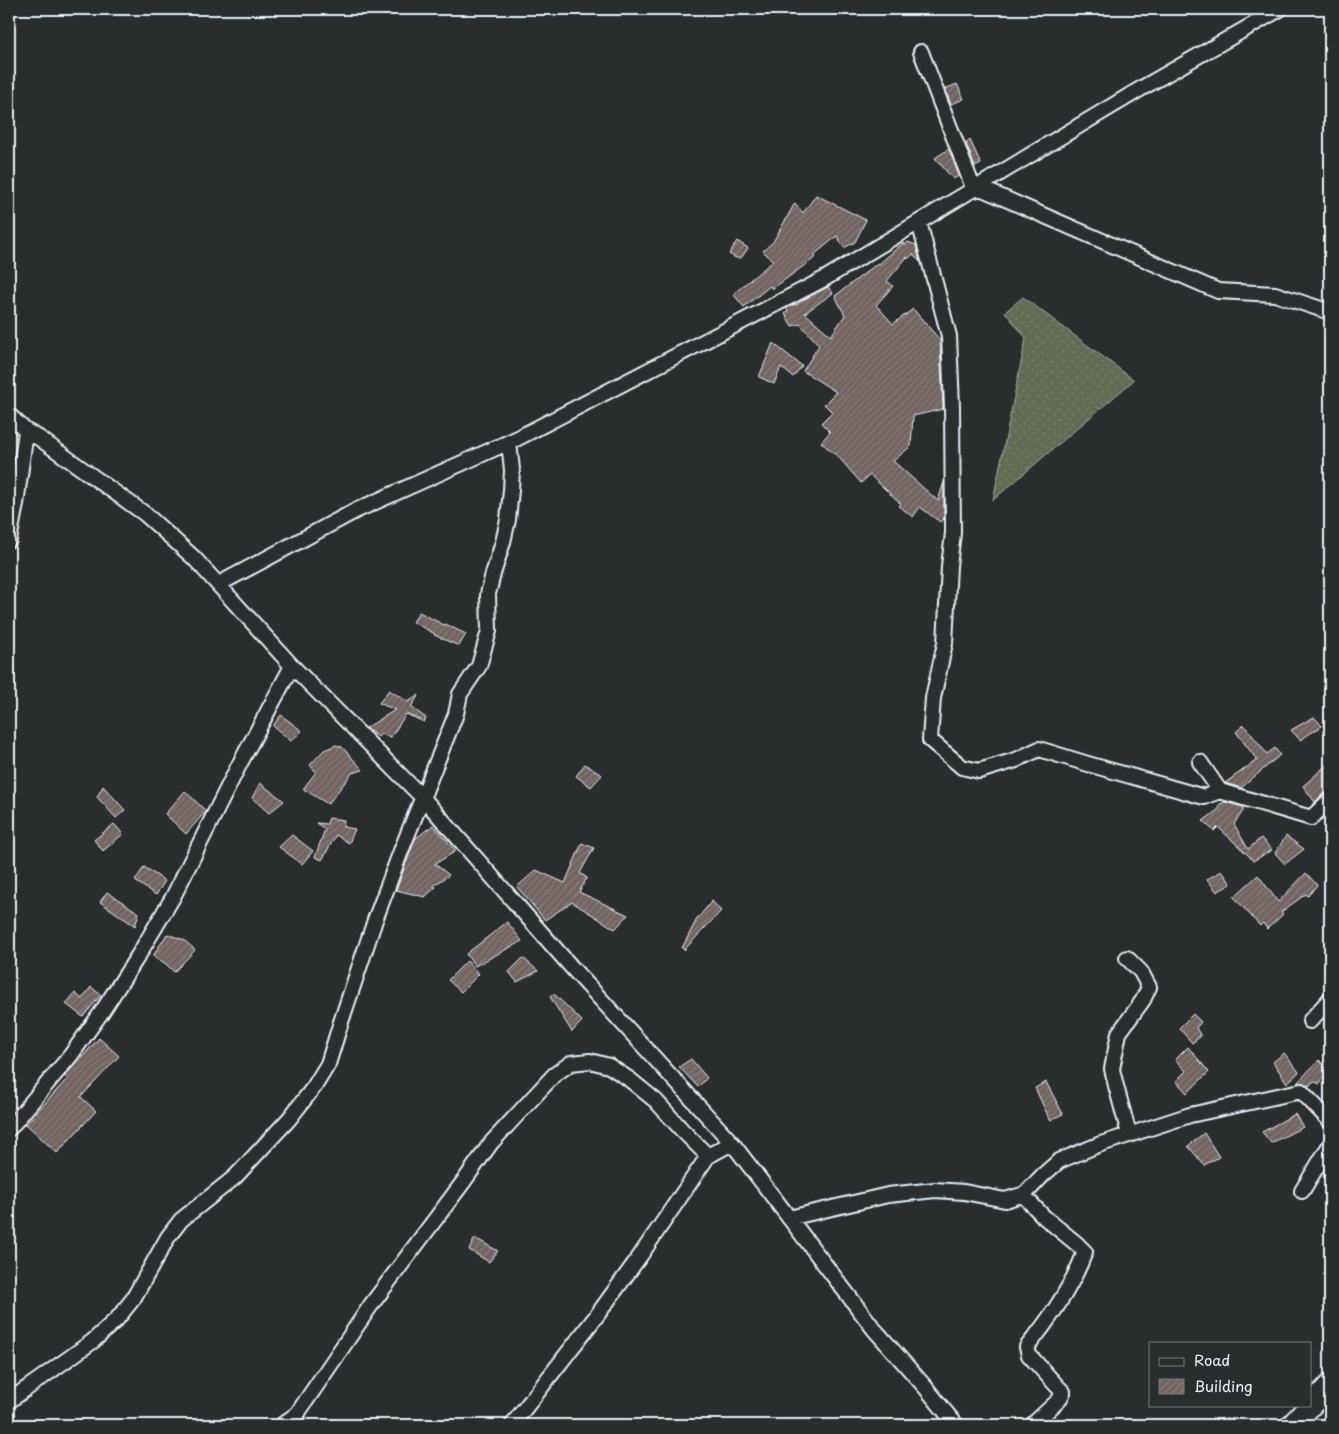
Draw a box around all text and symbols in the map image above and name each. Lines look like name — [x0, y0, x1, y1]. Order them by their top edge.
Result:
legend — [1149, 1342, 1312, 1406]
text: Road — [1194, 1348, 1230, 1371]
text: Building — [1194, 1374, 1253, 1397]

